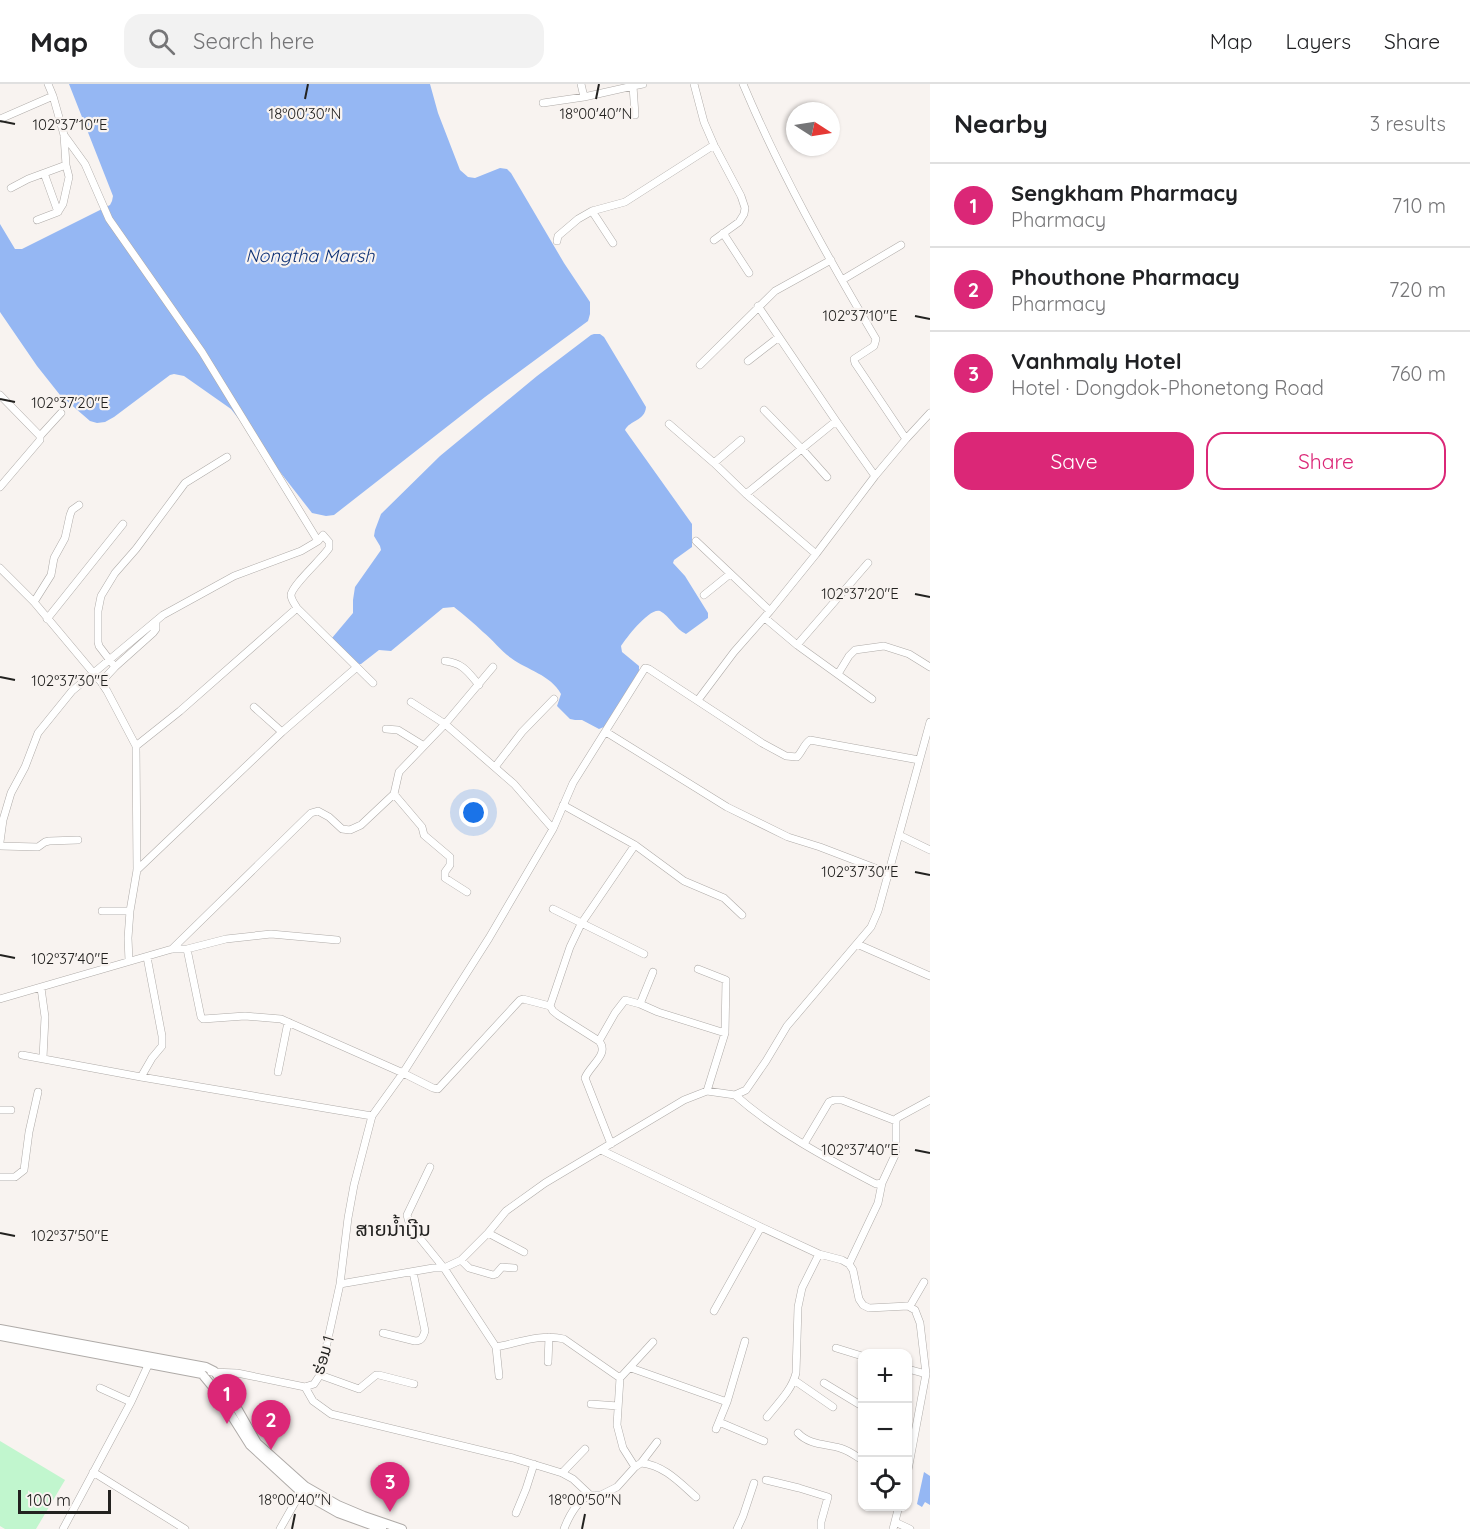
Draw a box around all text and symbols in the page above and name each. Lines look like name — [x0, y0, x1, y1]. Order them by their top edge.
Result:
search box — [124, 14, 544, 68]
text: Map — [30, 24, 88, 59]
icon: search — [145, 25, 178, 58]
text: Search here — [193, 27, 315, 55]
text: Map — [1210, 28, 1253, 54]
text: Layers — [1286, 28, 1351, 54]
text: Share — [1384, 28, 1440, 54]
north arrow — [786, 102, 840, 156]
text: 18°00'30"N — [269, 104, 341, 123]
text: 18°00'40"N — [560, 104, 632, 123]
text: Nearby — [954, 107, 1048, 140]
text: 3 results — [1370, 111, 1446, 136]
text: 102°37'10"E — [33, 115, 107, 134]
text: Sengkham Pharmacy — [1011, 179, 1238, 207]
text: 1 — [970, 193, 977, 218]
text: 710 m — [1392, 193, 1446, 218]
text: Pharmacy — [1011, 207, 1106, 232]
water label: Nongtha Marsh — [245, 244, 375, 267]
text: Phouthone Pharmacy — [1011, 263, 1240, 291]
text: 2 — [968, 277, 979, 302]
text: 720 m — [1389, 277, 1446, 302]
text: Pharmacy — [1011, 291, 1106, 316]
text: 102°37'10"E — [823, 306, 897, 325]
text: Vanhmaly Hotel — [1011, 347, 1182, 375]
text: 3 — [968, 361, 979, 386]
text: 760 m — [1390, 361, 1446, 386]
text: Hotel · Dongdok-Phonetong Road — [1011, 375, 1324, 400]
text: 102°37'20"E — [31, 393, 109, 412]
button: Save — [954, 432, 1194, 490]
button: Share — [1206, 432, 1446, 490]
text: 102°37'20"E — [821, 584, 899, 603]
text: 102°37'30"E — [31, 671, 109, 690]
your location — [459, 798, 488, 827]
text: 102°37'30"E — [821, 862, 899, 881]
text: 102°37'40"E — [31, 949, 109, 968]
text: 102°37'40"E — [821, 1140, 899, 1159]
district label: ສາຍນ້ຳເງີນ — [355, 1214, 431, 1241]
text: 102°37'50"E — [31, 1226, 109, 1245]
street label: ຮ່ອມ 1 — [308, 1333, 338, 1377]
map controls — [858, 1349, 912, 1511]
button: + — [858, 1349, 912, 1403]
pin: 1 — [208, 1374, 246, 1424]
pin: 2 — [252, 1400, 290, 1450]
button: − — [858, 1403, 912, 1457]
button: locate — [858, 1457, 912, 1511]
pin: 3 — [370, 1462, 410, 1512]
scale bar — [18, 1487, 111, 1514]
text: 100 m — [27, 1490, 71, 1510]
text: 18°00'40"N — [259, 1490, 331, 1509]
text: 18°00'50"N — [548, 1490, 622, 1509]

